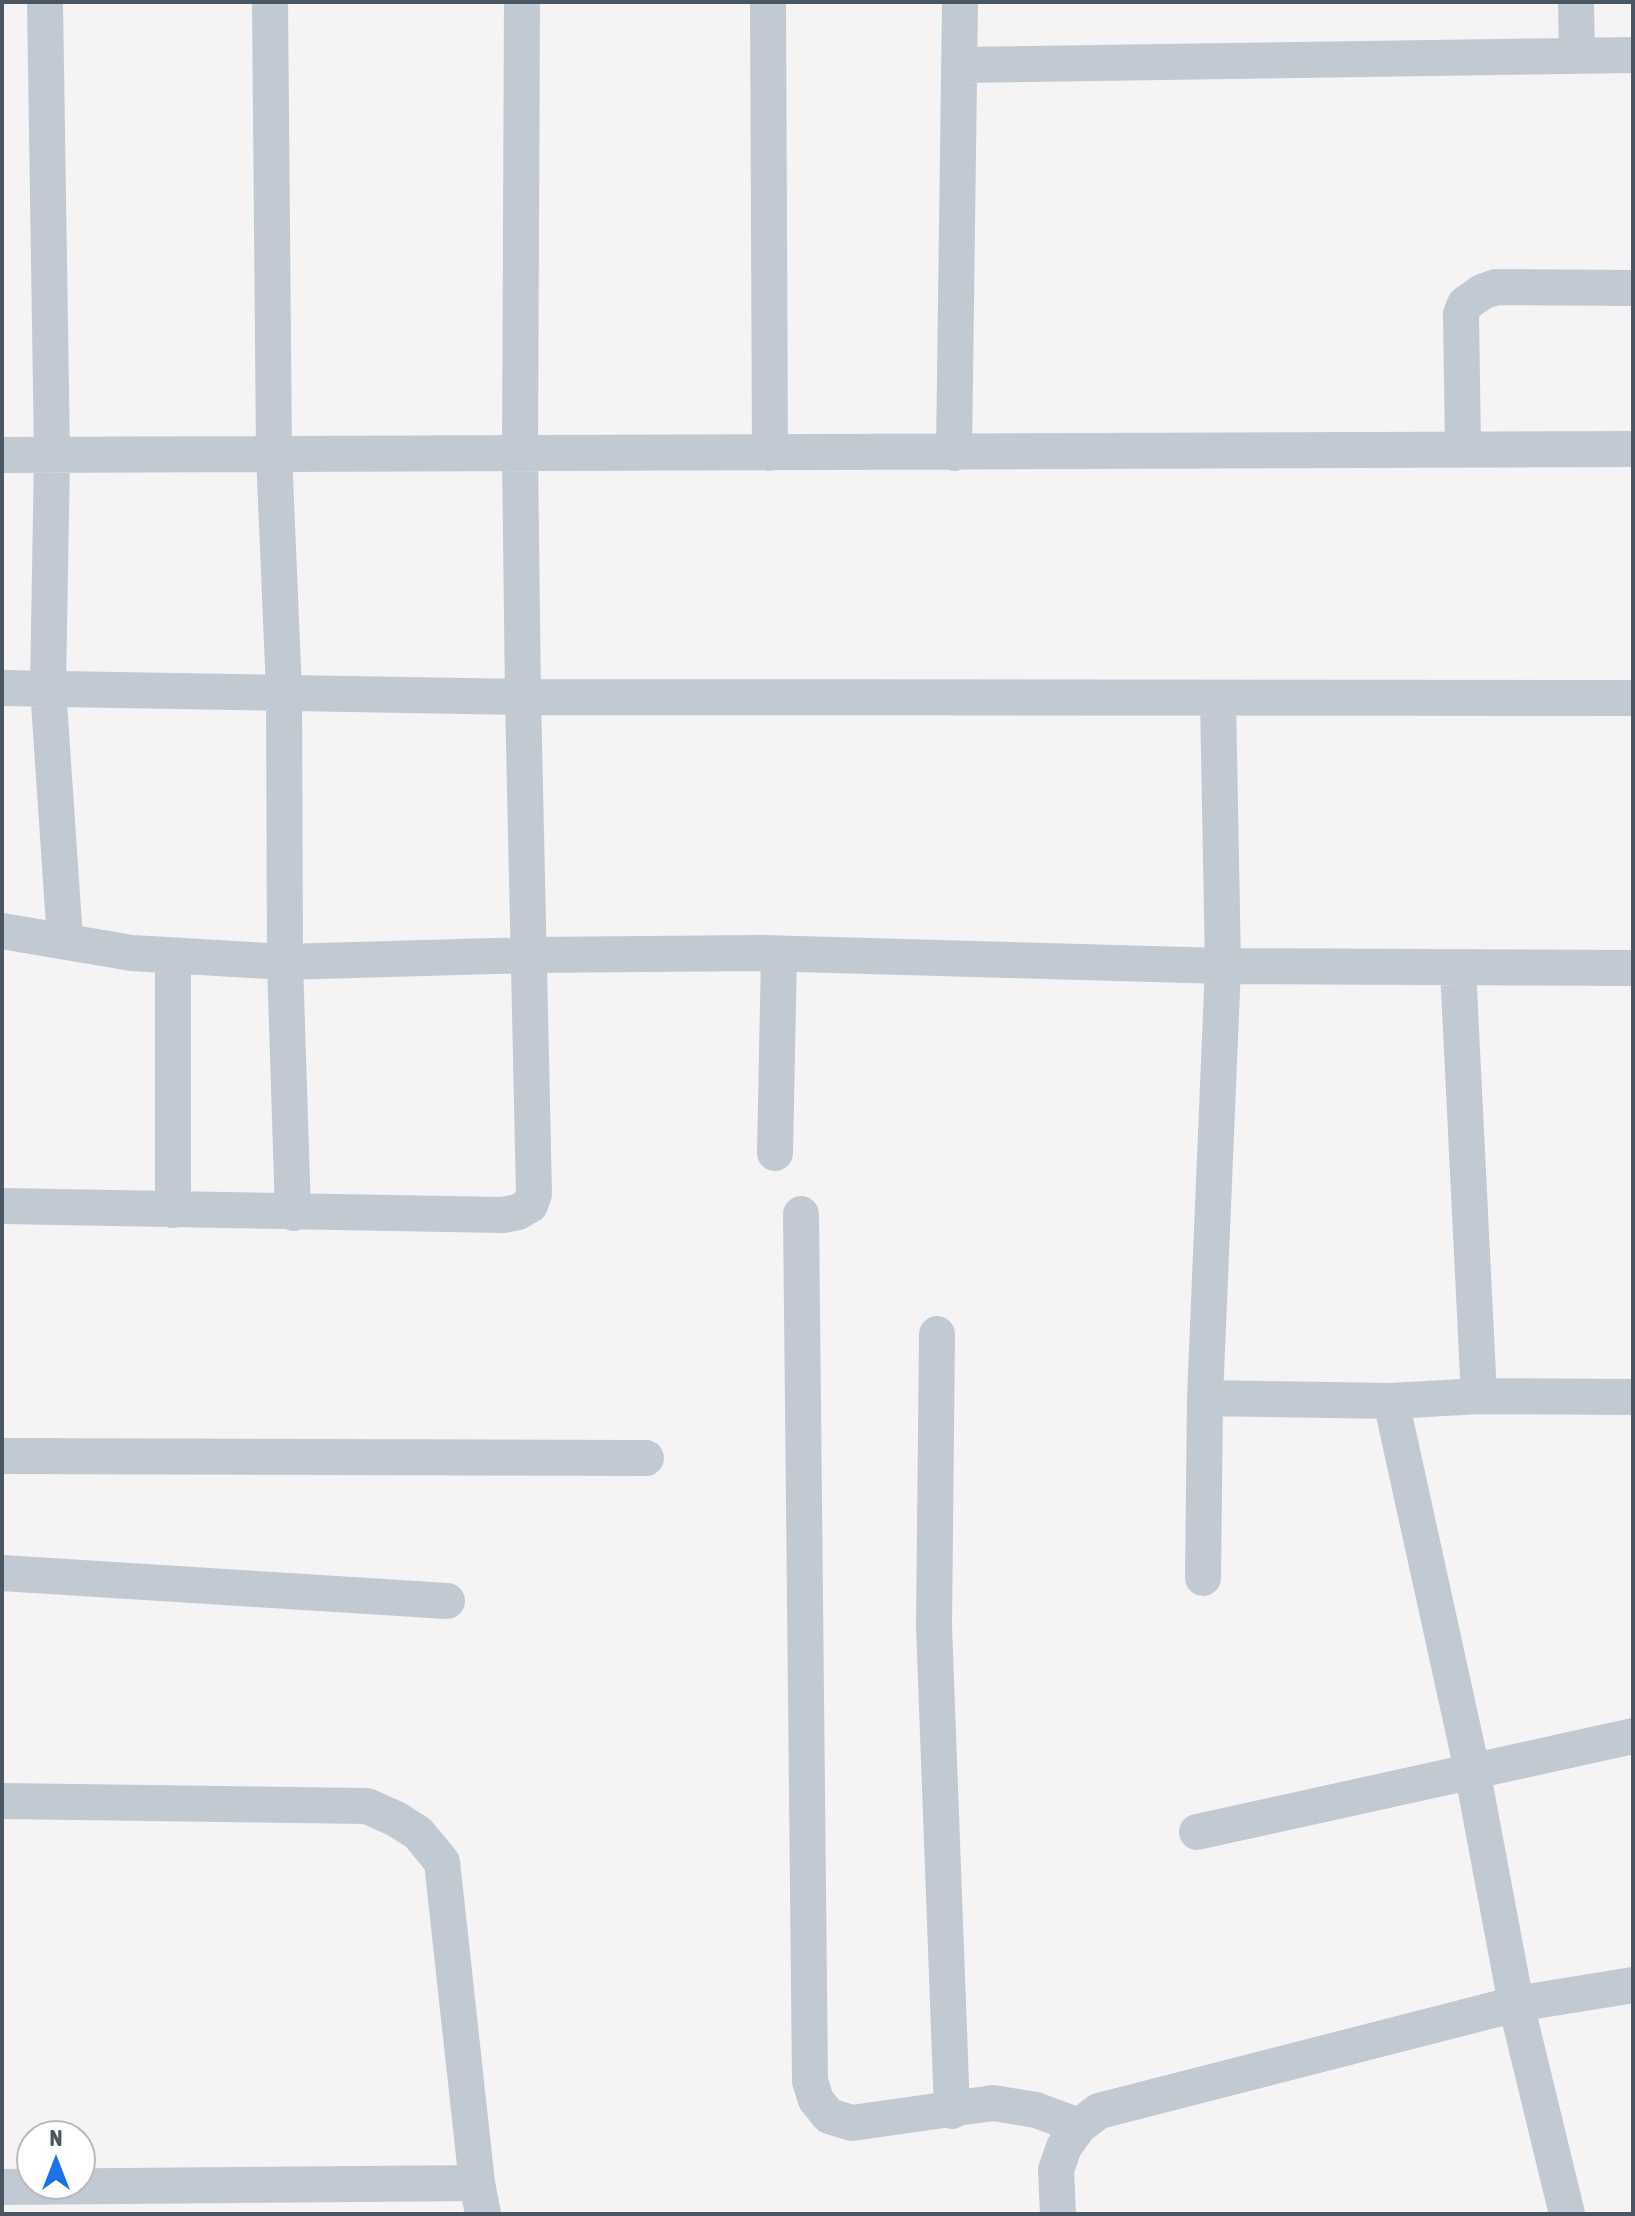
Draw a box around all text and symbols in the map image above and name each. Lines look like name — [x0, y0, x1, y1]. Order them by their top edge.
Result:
north arrow — [16, 2120, 96, 2200]
text: N — [50, 2125, 62, 2151]

